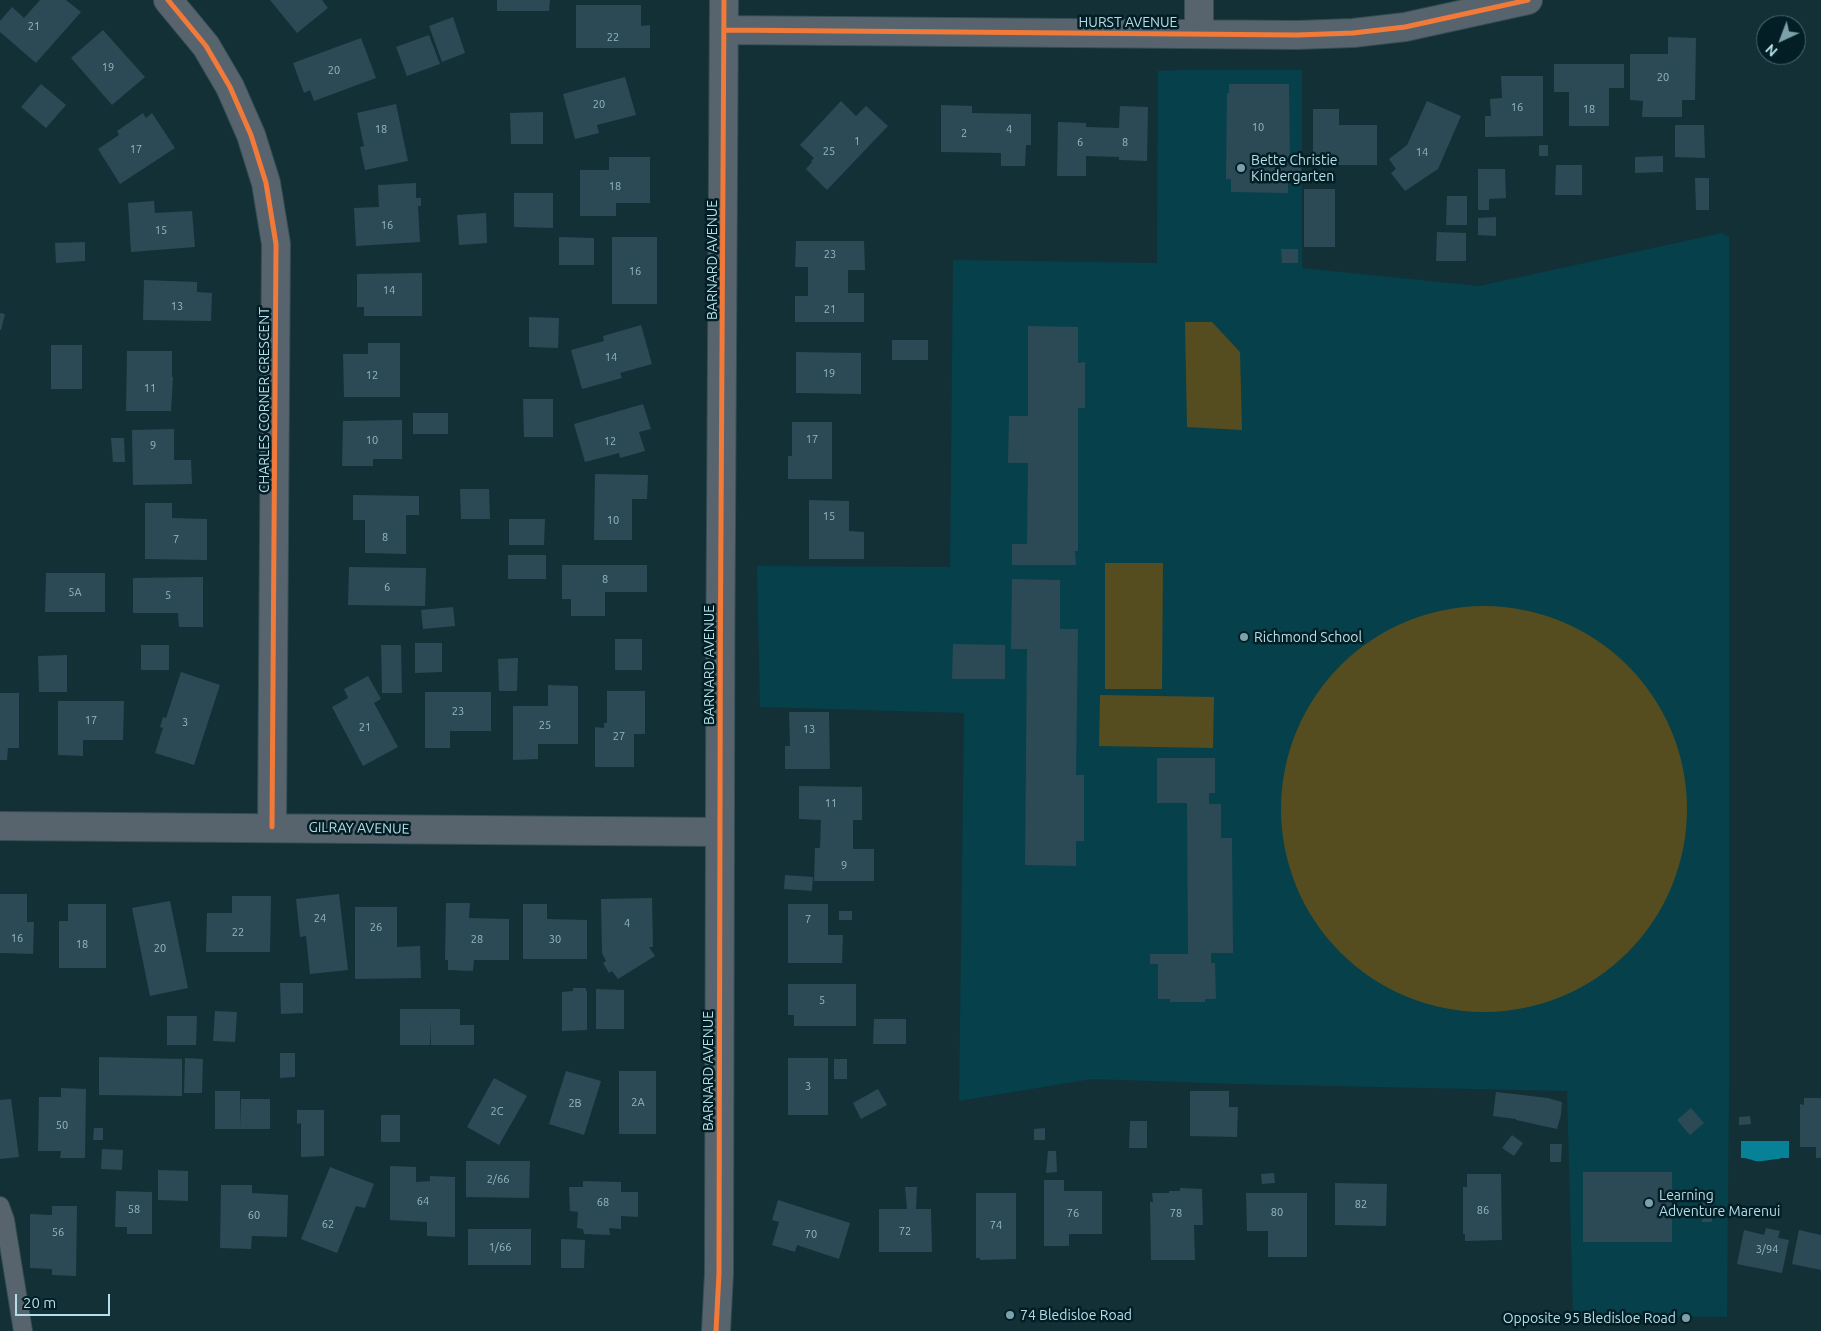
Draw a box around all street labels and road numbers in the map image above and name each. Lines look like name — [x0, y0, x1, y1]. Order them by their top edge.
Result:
street label: HURST AVENUE — [1079, 14, 1177, 30]
street label: BARNARD AVENUE — [704, 200, 720, 320]
street label: CHARLES CORNER CRESCENT — [256, 307, 272, 493]
street label: BARNARD AVENUE — [701, 605, 717, 725]
street label: GILRAY AVENUE — [308, 819, 410, 837]
street label: BARNARD AVENUE — [700, 1011, 716, 1131]

